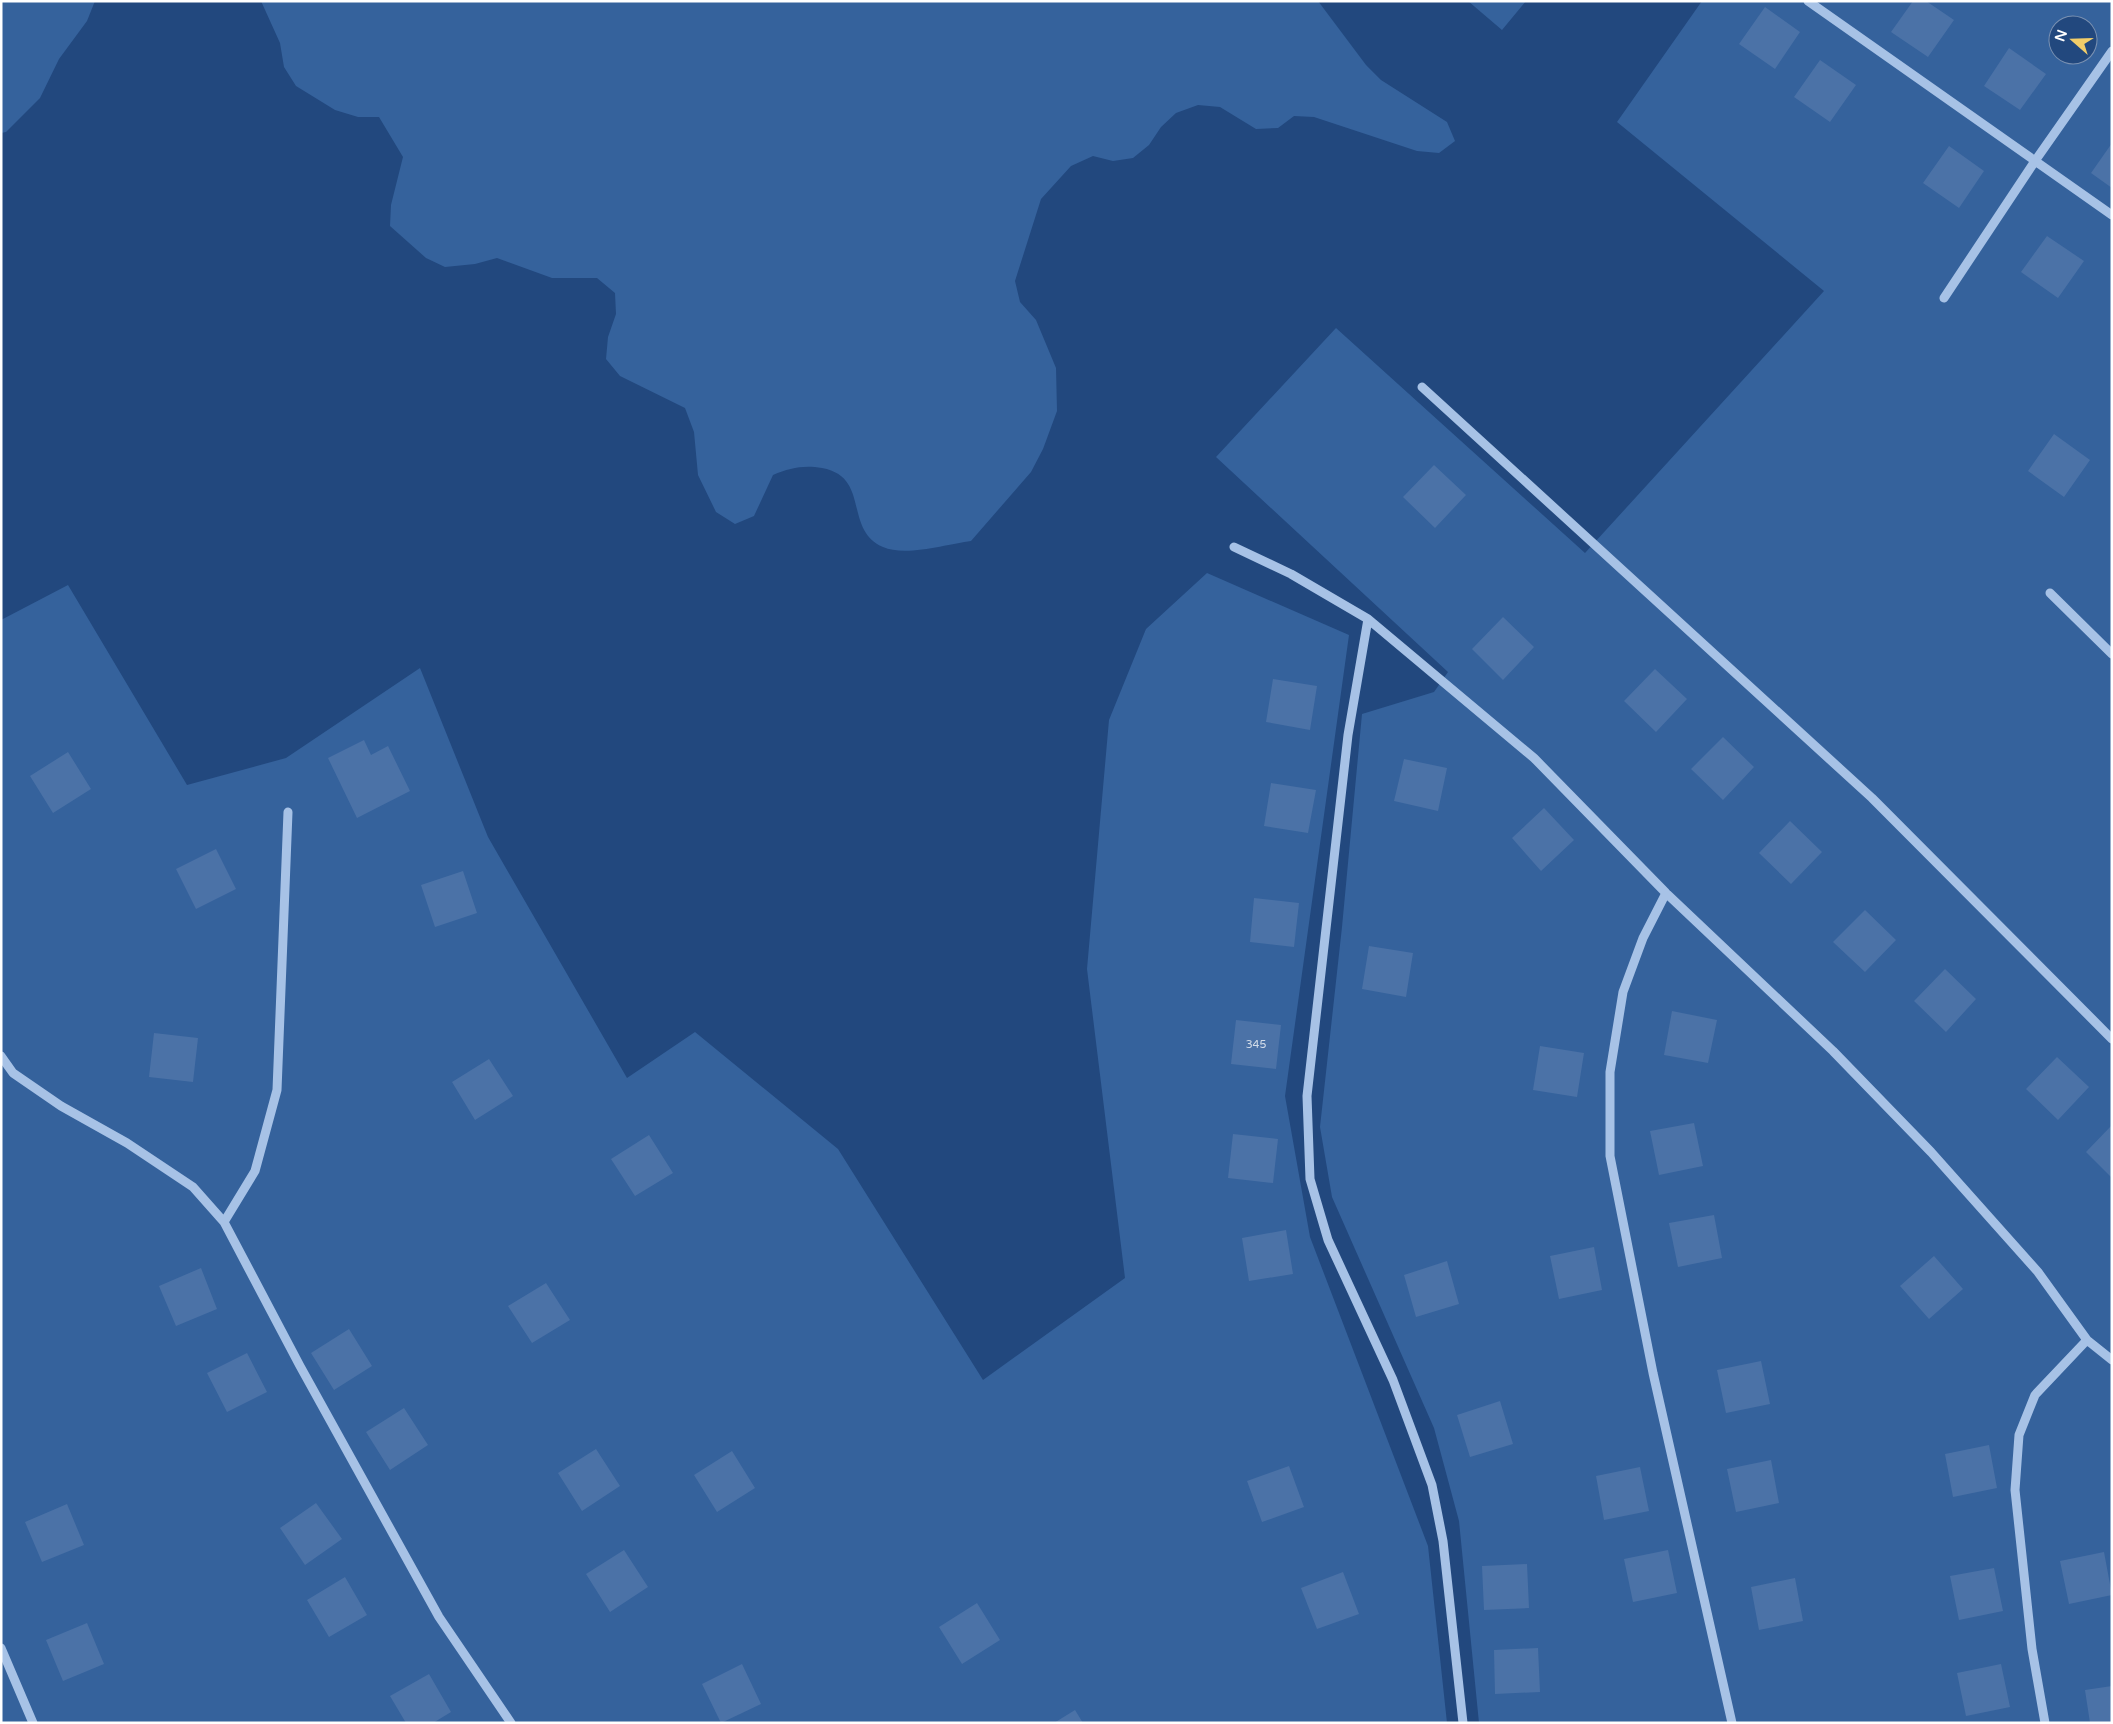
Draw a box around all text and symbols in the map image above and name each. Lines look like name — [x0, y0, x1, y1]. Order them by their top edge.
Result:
north arrow — [2048, 15, 2098, 65]
text: N — [2051, 28, 2071, 44]
house number: 345 — [1246, 1038, 1266, 1051]

